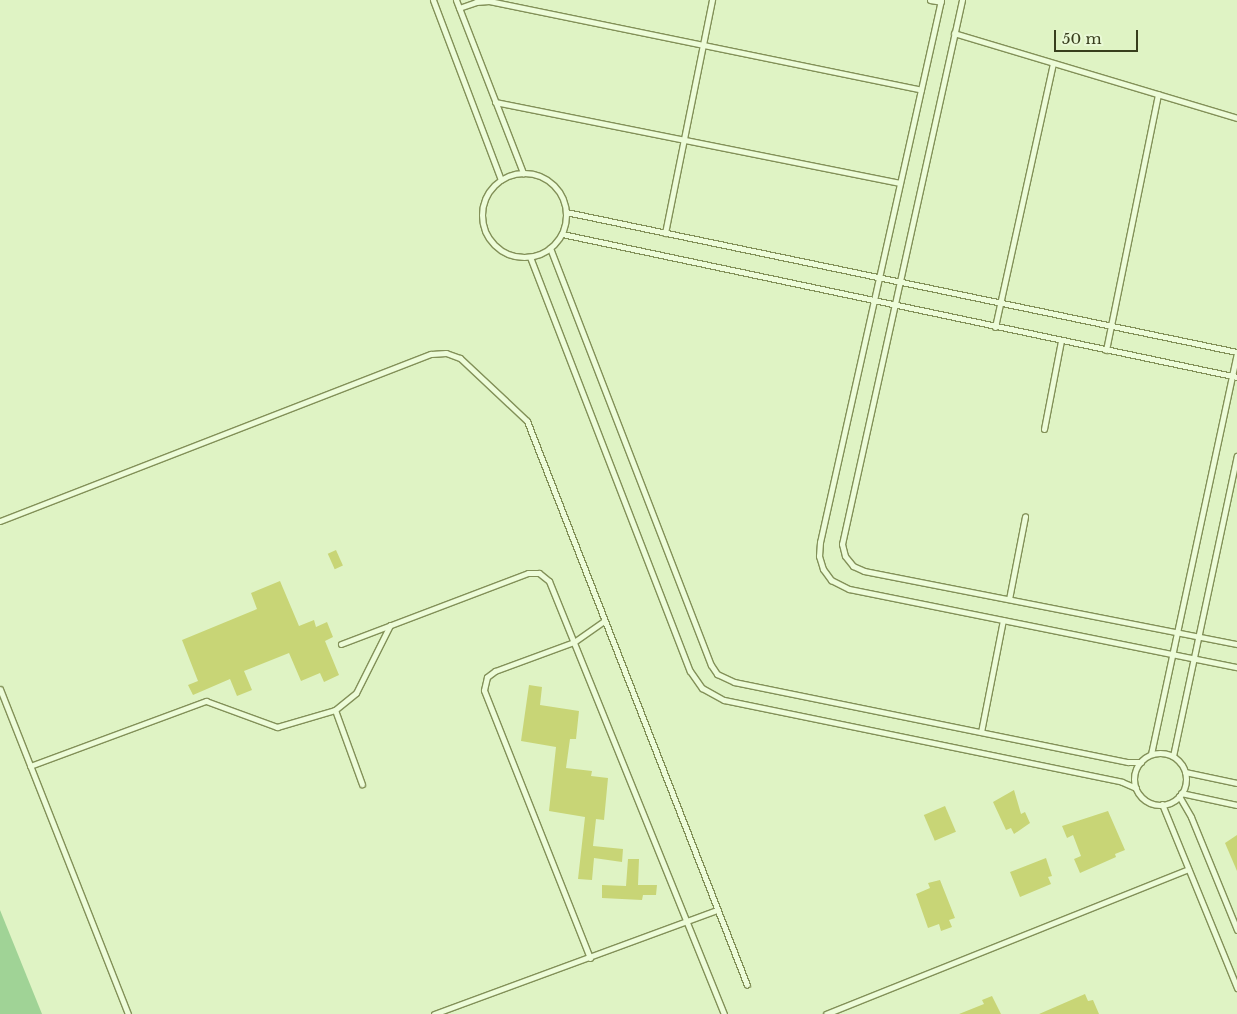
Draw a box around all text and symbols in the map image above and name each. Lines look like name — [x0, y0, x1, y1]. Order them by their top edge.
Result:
scale bar — [1057, 20, 1141, 52]
text: 50 m — [1062, 29, 1102, 48]

